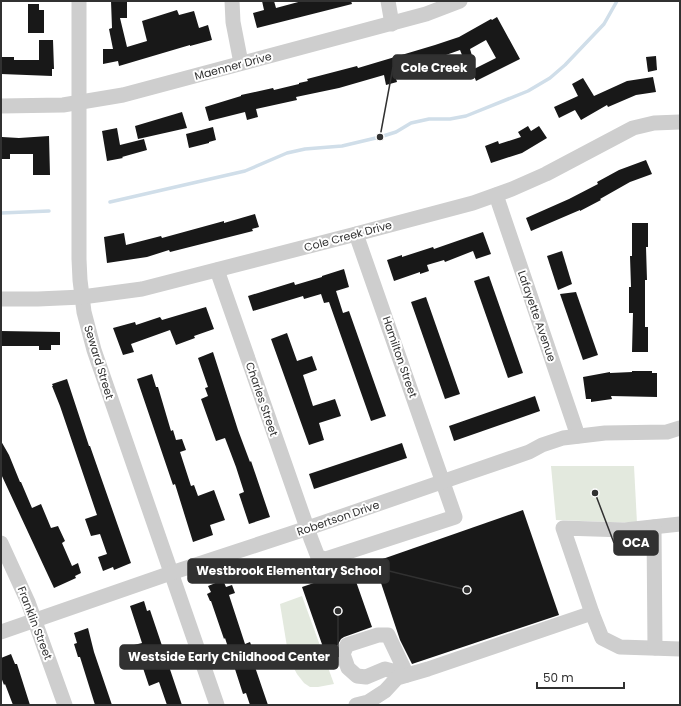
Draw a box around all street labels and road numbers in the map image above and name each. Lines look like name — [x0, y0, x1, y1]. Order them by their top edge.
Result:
street label: Maenner Drive — [193, 48, 274, 84]
street label: Cole Creek Drive — [302, 217, 394, 255]
street label: Lafayette Avenue — [514, 268, 560, 364]
street label: Hamilton Street — [379, 314, 421, 400]
street label: Seward Street — [80, 323, 118, 401]
street label: Charles Street — [242, 360, 282, 438]
street label: Robertson Drive — [295, 496, 382, 540]
street label: Franklin Street — [14, 584, 56, 662]

